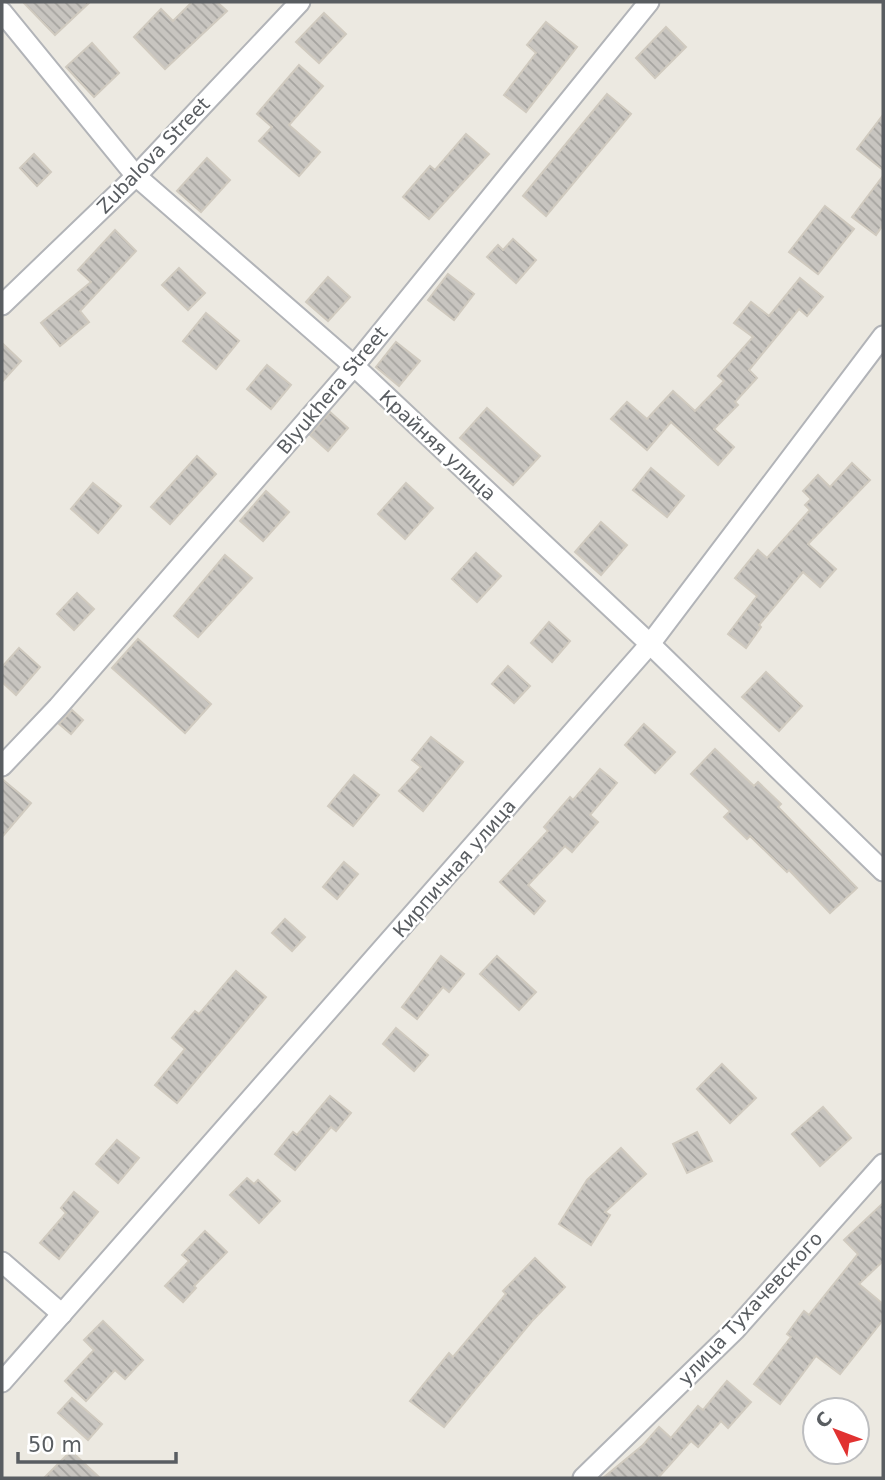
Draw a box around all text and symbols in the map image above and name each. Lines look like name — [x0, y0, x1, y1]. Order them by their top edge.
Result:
street label: Zubalova Street — [92, 93, 214, 217]
street label: Blyukhera Street — [272, 322, 392, 458]
street label: Крайняя улица — [375, 385, 501, 505]
street label: Кирпичная улица — [388, 794, 520, 942]
street label: улица Тухачевского — [673, 1227, 827, 1389]
north arrow — [801, 1396, 871, 1466]
text: С — [811, 1407, 836, 1432]
scale bar — [18, 1420, 175, 1464]
text: 50 m — [28, 1433, 82, 1457]

